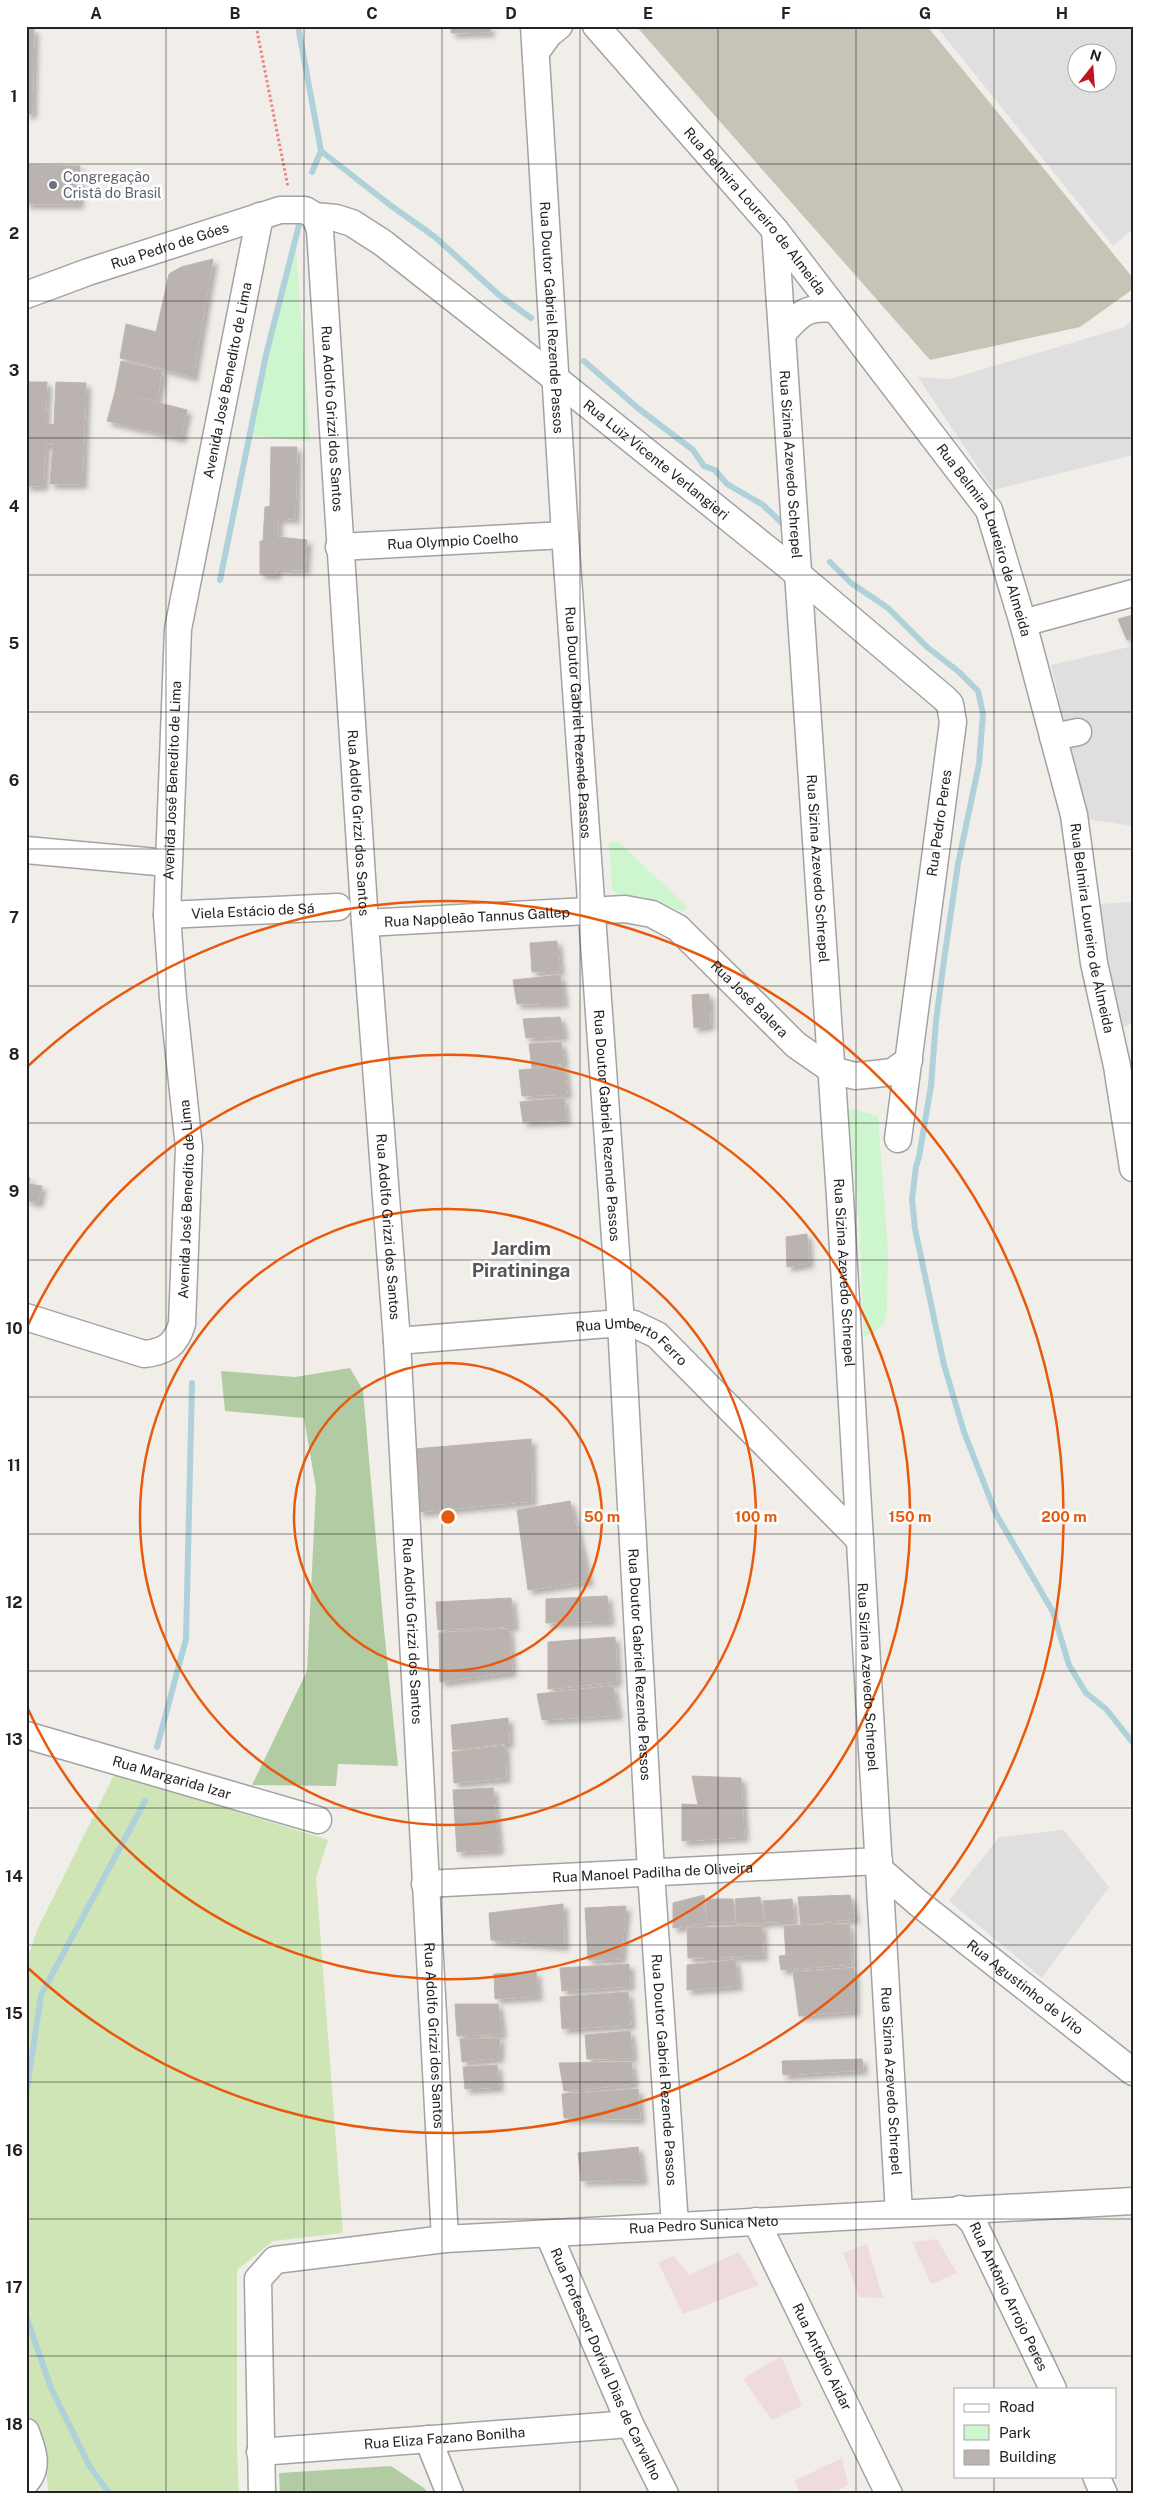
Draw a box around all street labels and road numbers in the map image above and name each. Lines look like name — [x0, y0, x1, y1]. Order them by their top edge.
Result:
street label: Rua Belmira Loureiro de Almeida — [681, 124, 829, 298]
street label: Rua Doutor Gabriel Rezende Passos — [537, 201, 567, 434]
street label: Rua Pedro de Góes — [109, 219, 231, 272]
street label: Avenida José Benedito de Lima — [200, 281, 255, 480]
street label: Rua Adolfo Grizzi dos Santos — [318, 325, 346, 512]
street label: Rua Sizina Azevedo Schrepel — [776, 370, 805, 559]
street label: Rua Luiz Vicente Verlangieri — [580, 396, 732, 523]
street label: Rua Belmira Loureiro de Almeida — [933, 441, 1034, 638]
street label: Rua Olympio Coelho — [387, 529, 519, 552]
street label: Rua Doutor Gabriel Rezende Passos — [562, 606, 595, 839]
street label: Avenida José Benedito de Lima — [160, 680, 184, 880]
street label: Rua Adolfo Grizzi dos Santos — [344, 729, 373, 917]
street label: Rua Pedro Peres — [924, 769, 954, 877]
street label: Rua Sizina Azevedo Schrepel — [804, 774, 832, 963]
street label: Rua Belmira Loureiro de Almeida — [1067, 822, 1117, 1035]
street label: Viela Estácio de Sá — [191, 900, 315, 922]
street label: Rua Napoleão Tannus Gallep — [383, 904, 570, 930]
street label: Rua José Balera — [708, 957, 791, 1041]
street label: Rua Doutor Gabriel Rezende Passos — [591, 1009, 623, 1242]
street label: Avenida José Benedito de Lima — [175, 1099, 197, 1299]
street label: Rua Adolfo Grizzi dos Santos — [373, 1133, 403, 1320]
street label: Rua Sizina Azevedo Schrepel — [831, 1178, 858, 1367]
street label: Rua Umberto Ferro — [575, 1315, 691, 1369]
street label: Rua Adolfo Grizzi dos Santos — [400, 1537, 425, 1725]
street label: Rua Doutor Gabriel Rezende Passos — [625, 1548, 654, 1781]
street label: Rua Sizina Azevedo Schrepel — [854, 1582, 881, 1772]
street label: Rua Margarida Izar — [111, 1753, 233, 1802]
street label: Rua Manoel Padilha de Oliveira — [552, 1859, 753, 1886]
street label: Rua Agustinho de Vito — [964, 1936, 1087, 2038]
street label: Rua Adolfo Grizzi dos Santos — [421, 1942, 447, 2129]
street label: Rua Doutor Gabriel Rezende Passos — [649, 1953, 680, 2186]
street label: Rua Sizina Azevedo Schrepel — [878, 1987, 905, 2176]
street label: Rua Pedro Sunica Neto — [629, 2213, 779, 2237]
street label: Rua Antônio Arrojo Peres — [966, 2220, 1051, 2374]
street label: Rua Professor Dorival Dias de Carvalho — [547, 2245, 665, 2483]
street label: Rua Antônio Aidar — [789, 2300, 855, 2413]
street label: Rua Eliza Fazano Bonilha — [363, 2424, 526, 2452]

